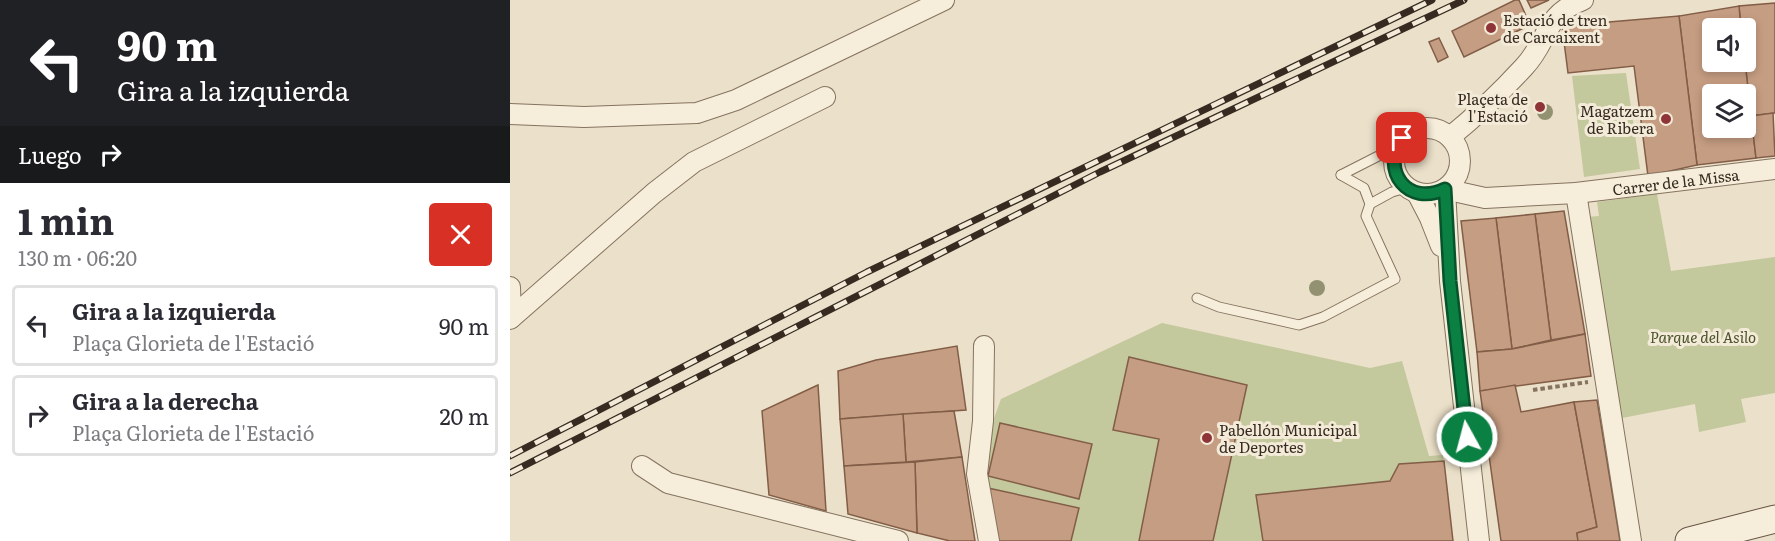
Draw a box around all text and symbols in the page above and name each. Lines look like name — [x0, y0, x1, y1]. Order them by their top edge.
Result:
place label: Estació de tren de Carcaixent — [1503, 8, 1608, 48]
text: 90 m — [117, 12, 217, 74]
map controls — [1702, 18, 1756, 138]
button: sound — [1702, 18, 1756, 72]
marker: Estació de tren de Carcaixent — [1484, 21, 1498, 35]
icon: left — [18, 24, 96, 102]
text: Gira a la izquierda — [117, 69, 349, 109]
button: layers — [1702, 84, 1756, 138]
place label: Plaçeta de l'Estació — [1457, 87, 1528, 127]
place label: Magatzem de Ribera — [1580, 99, 1655, 139]
marker: Plaçeta de l'Estació — [1533, 100, 1547, 114]
pin — [1376, 112, 1427, 163]
marker: Magatzem de Ribera — [1659, 112, 1673, 126]
icon: arrive — [1385, 121, 1418, 154]
text: Luego — [18, 138, 82, 171]
icon: right — [94, 138, 127, 171]
street label: Carrer de la Missa — [1611, 162, 1741, 200]
text: 1 min — [18, 193, 114, 246]
button: close — [429, 203, 492, 266]
text: 130 m · 06:20 — [18, 242, 137, 272]
text: Gira a la izquierda — [72, 294, 276, 327]
icon: left — [21, 309, 54, 342]
text: 90 m — [439, 309, 489, 342]
park label: Parque del Asilo — [1650, 325, 1756, 348]
text: Plaça Glorieta de l'Estació — [72, 327, 314, 357]
text: Gira a la derecha — [72, 384, 259, 417]
icon: right — [21, 399, 54, 432]
text: 20 m — [439, 399, 489, 432]
position arrow — [1435, 405, 1499, 469]
text: Plaça Glorieta de l'Estació — [72, 417, 314, 447]
place label: Pabellón Municipal de Deportes — [1219, 418, 1357, 458]
marker: Pabellón Municipal de Deportes — [1200, 431, 1214, 445]

